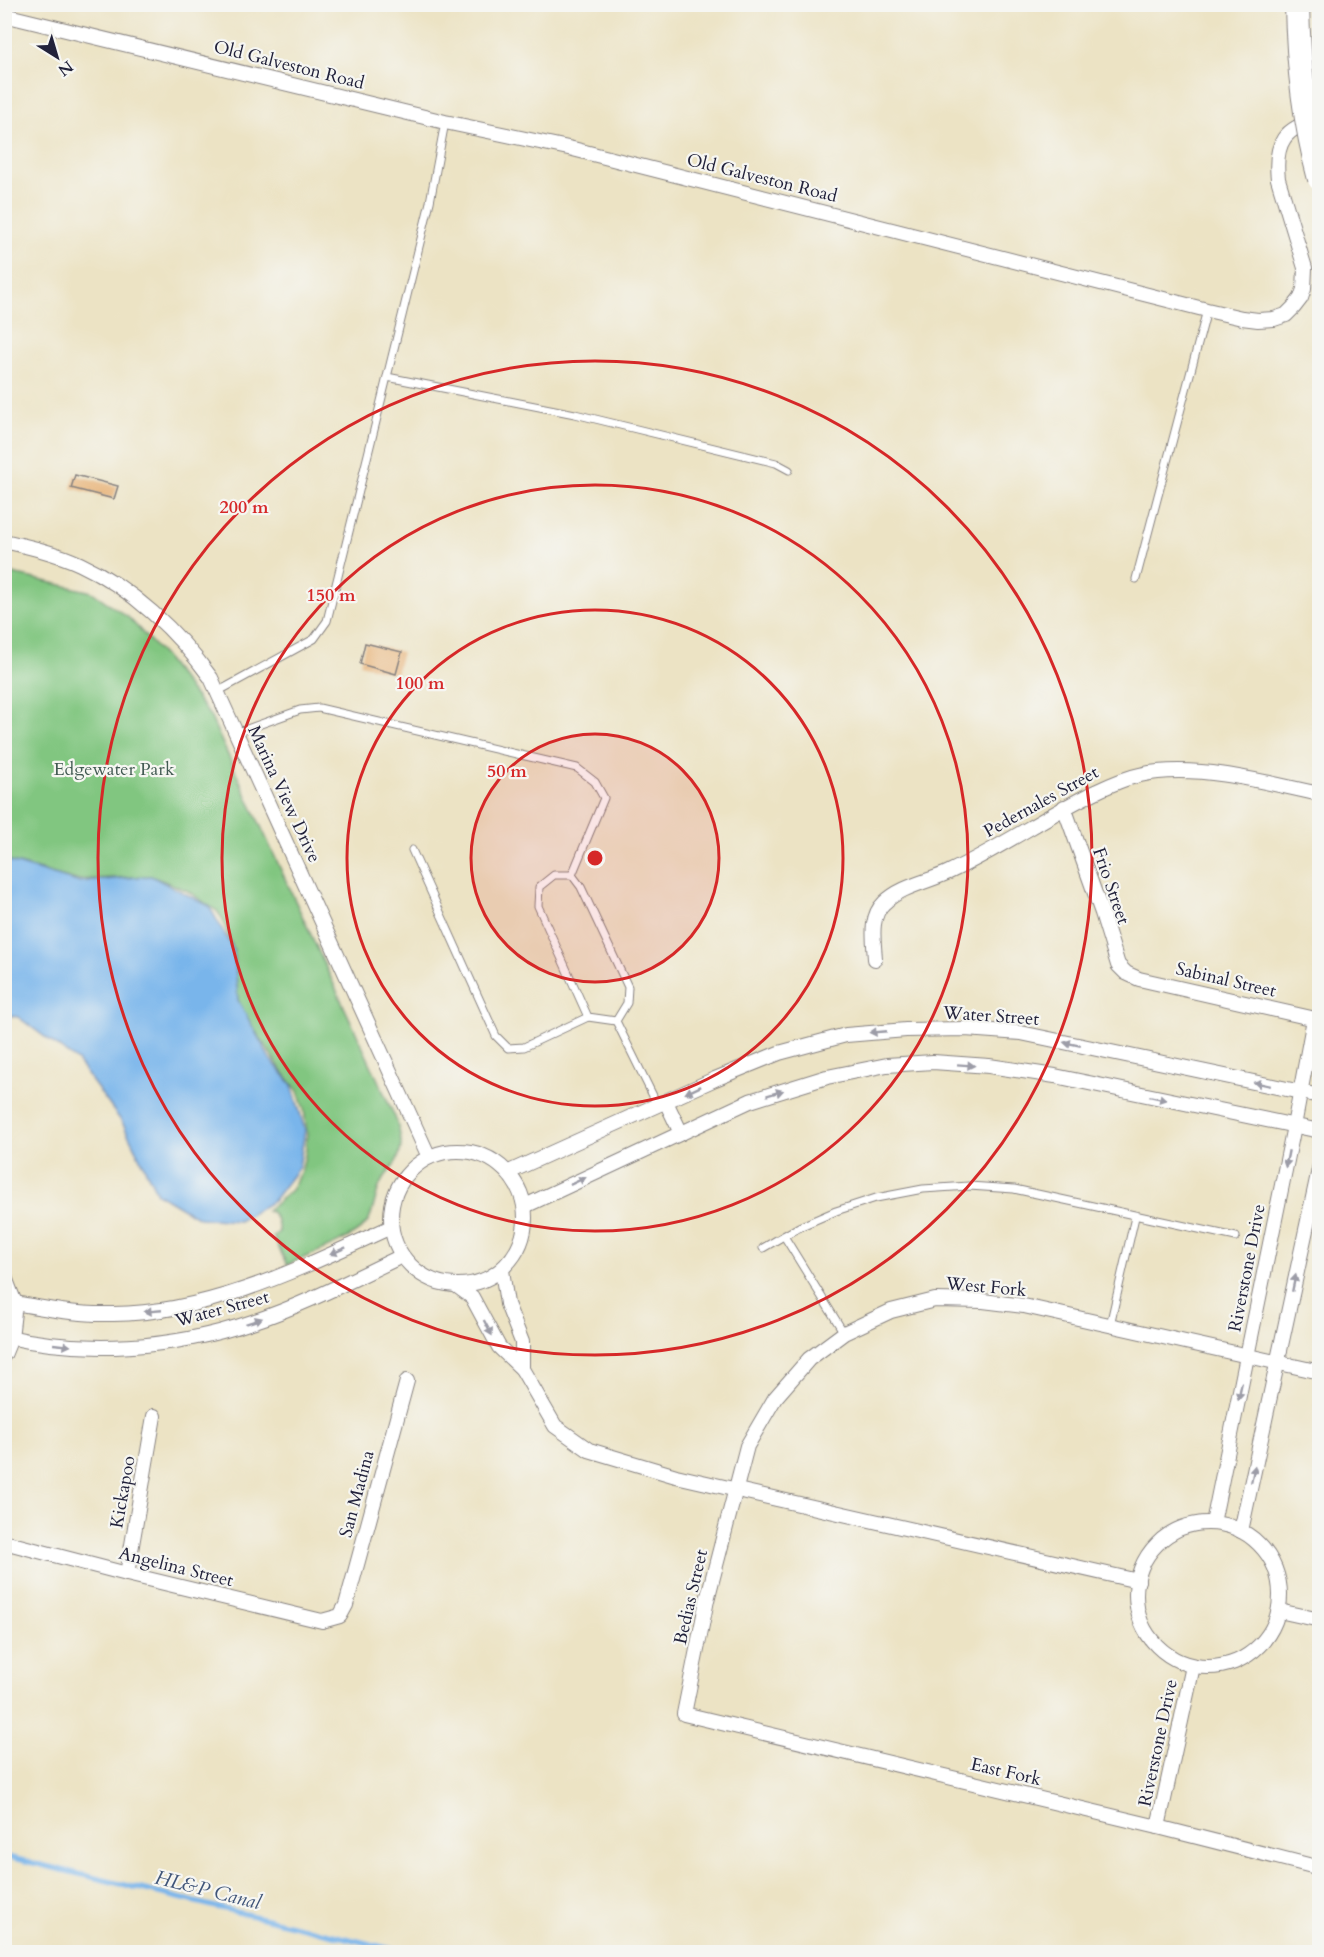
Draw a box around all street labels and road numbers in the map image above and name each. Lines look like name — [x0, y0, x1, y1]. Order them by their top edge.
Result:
street label: Old Galveston Road — [211, 34, 367, 96]
street label: Old Galveston Road — [684, 147, 840, 209]
street label: Marina View Drive — [241, 721, 327, 867]
street label: Pedernales Street — [979, 760, 1103, 844]
street label: Frio Street — [1086, 844, 1136, 928]
street label: Sabinal Street — [1173, 956, 1279, 1004]
street label: Water Street — [941, 1000, 1040, 1032]
street label: Riverstone Drive — [1222, 1202, 1272, 1334]
street label: West Fork — [944, 1271, 1028, 1303]
street label: Water Street — [171, 1284, 272, 1334]
street label: San Madina — [333, 1447, 381, 1540]
street label: Kickapoo — [104, 1454, 142, 1530]
street label: Angelina Street — [116, 1541, 236, 1593]
street label: Bedias Street — [668, 1547, 714, 1647]
street label: Riverstone Drive — [1132, 1677, 1184, 1809]
street label: East Fork — [968, 1752, 1044, 1792]

